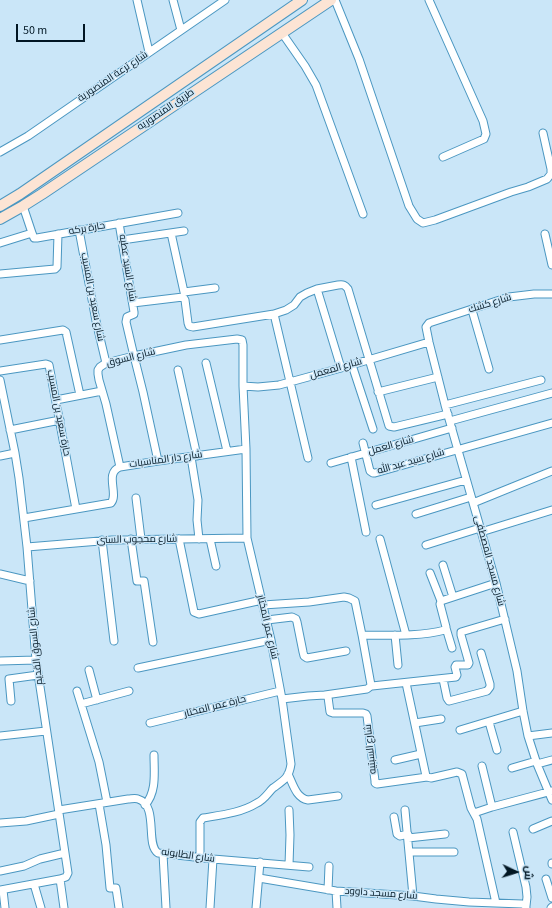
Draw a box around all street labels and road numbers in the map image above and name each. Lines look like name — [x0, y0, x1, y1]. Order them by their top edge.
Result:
street label: شارع ترعة المنصورية — [76, 49, 150, 105]
street label: طريق المنصوريه — [135, 87, 197, 133]
street label: حارة بركه — [68, 220, 106, 238]
street label: شارع السيد عطيه — [116, 234, 138, 302]
street label: شارع سعيد بن المسيب — [78, 252, 106, 342]
street label: شارع كشك — [467, 292, 513, 316]
street label: شارع السوق — [105, 346, 157, 370]
street label: شارع المعمل — [309, 356, 363, 382]
street label: حارة سعيد بن المسيب — [44, 369, 72, 457]
street label: شارع العمل — [367, 434, 415, 458]
street label: شارع سيد عبد الله — [376, 447, 446, 477]
street label: شارع دار المناسبات — [129, 449, 203, 471]
street label: شارع مسجد المصطفى — [471, 514, 507, 608]
street label: شارع محجوب السنى — [97, 533, 177, 547]
street label: شارع عمر المختار — [254, 594, 280, 660]
street label: شارع السوق القديم — [26, 606, 46, 686]
street label: حارة عمر المختار — [183, 694, 247, 720]
street label: شارع السبتيه — [362, 724, 380, 774]
street label: شارع الطابونه — [160, 846, 216, 866]
street label: شارع مسجد داوود — [344, 885, 418, 903]

